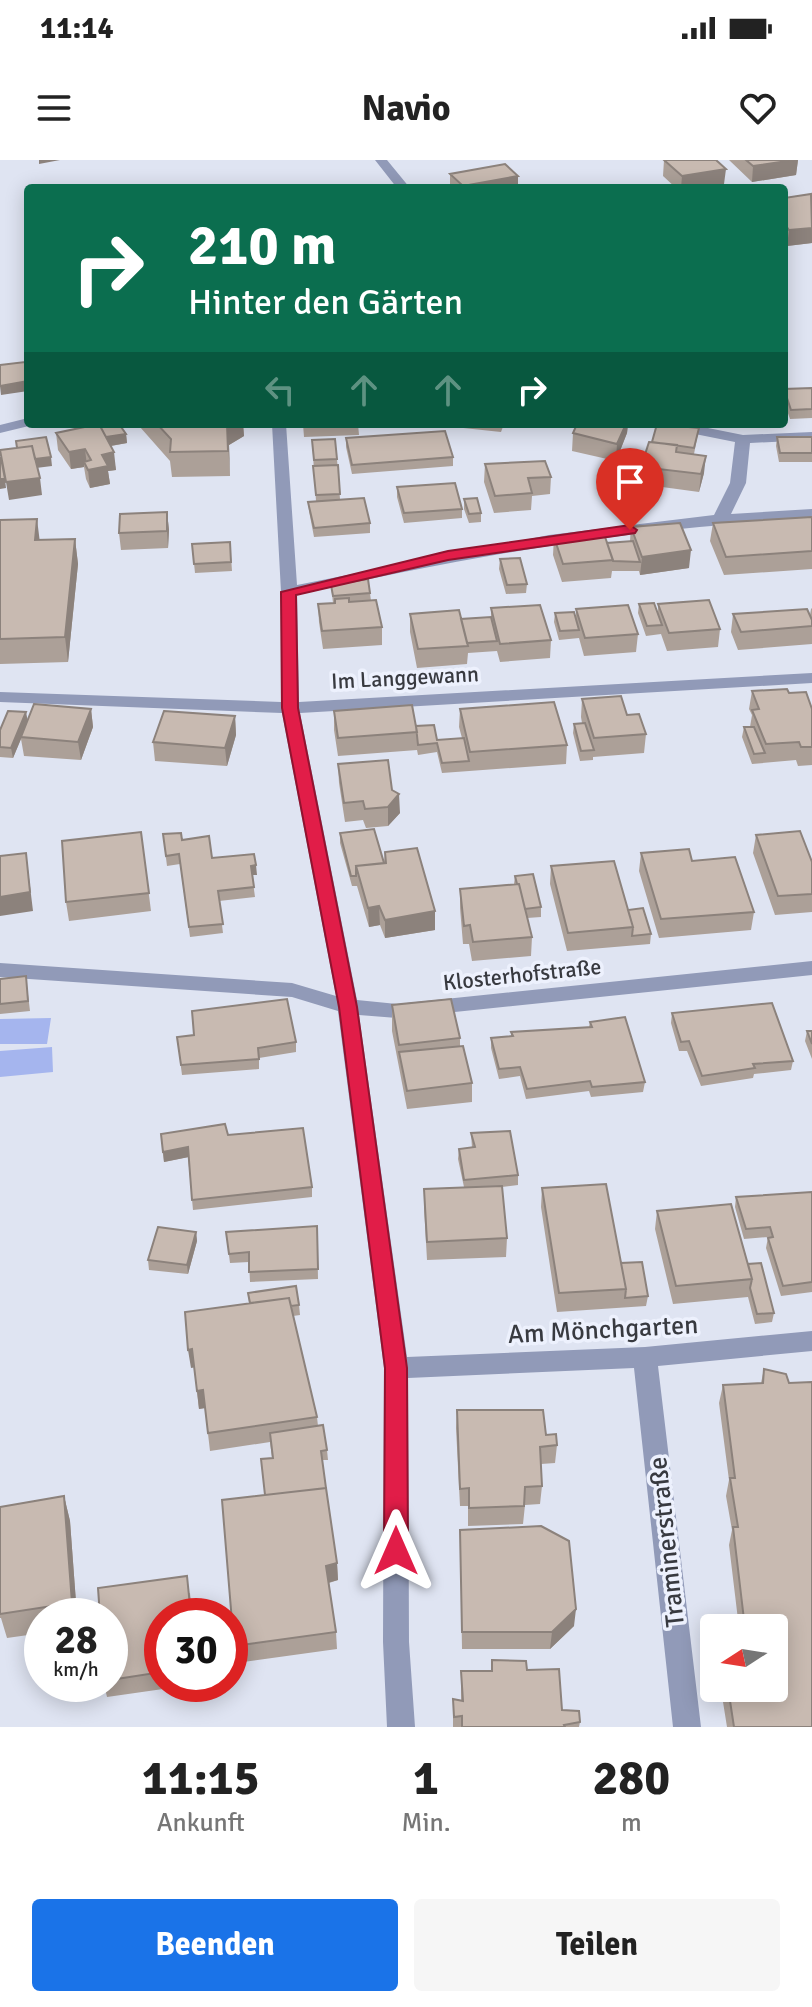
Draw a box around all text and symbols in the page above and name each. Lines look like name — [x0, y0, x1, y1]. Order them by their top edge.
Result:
text: 11:14 — [40, 10, 114, 47]
icon: menu — [32, 86, 76, 130]
text: Navio — [362, 86, 450, 131]
icon: heart — [736, 86, 780, 130]
text: 210 m — [188, 211, 336, 280]
icon: right — [56, 216, 160, 320]
text: Hinter den Gärten — [188, 280, 463, 325]
icon: left — [258, 368, 302, 412]
icon: ahead — [342, 368, 386, 412]
icon: ahead — [426, 368, 470, 412]
icon: right — [510, 368, 554, 412]
pin — [596, 448, 664, 530]
icon: arrive — [608, 460, 652, 504]
street label: Im Langgewann — [330, 660, 480, 695]
street label: Klosterhofstraße — [442, 953, 602, 996]
street label: Am Mönchgarten — [507, 1309, 699, 1351]
street label: Traminerstraße — [642, 1455, 692, 1629]
position arrow — [354, 1509, 438, 1593]
speed limit sign: 30 — [144, 1598, 248, 1702]
north arrow — [700, 1614, 788, 1702]
map controls — [700, 1614, 788, 1702]
text: 28 — [54, 1615, 98, 1665]
text: km/h — [53, 1657, 99, 1682]
text: 11:15 — [142, 1749, 260, 1808]
text: 1 — [413, 1749, 439, 1808]
text: 280 — [592, 1749, 670, 1808]
text: Ankunft — [157, 1807, 245, 1839]
text: Min. — [401, 1807, 451, 1839]
text: m — [621, 1807, 642, 1839]
button: Beenden — [32, 1899, 398, 1991]
button: Teilen — [414, 1899, 780, 1991]

